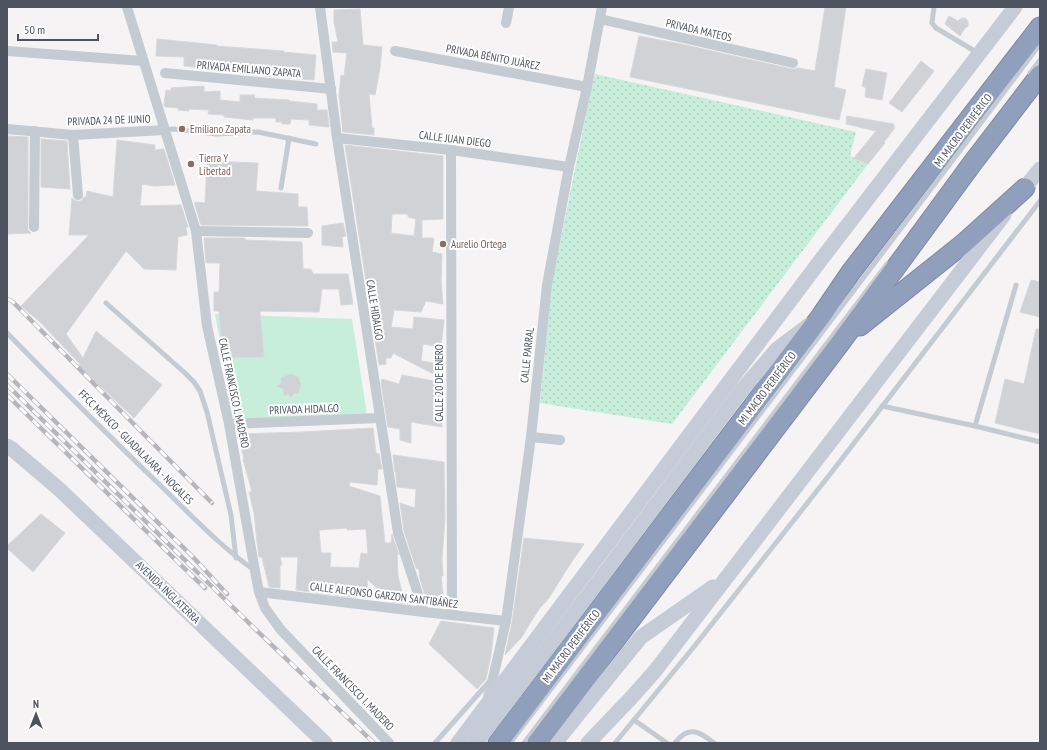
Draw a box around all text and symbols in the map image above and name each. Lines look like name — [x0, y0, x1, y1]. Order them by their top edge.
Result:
scale bar — [18, 16, 98, 42]
street label: PRIVADA MATEOS — [665, 16, 734, 44]
text: 50 m — [24, 22, 45, 37]
street label: PRIVADA BÉNITO JUÀREZ — [445, 41, 541, 73]
street label: PRIVADA EMILIANO ZAPATA — [196, 57, 302, 81]
street label: MI MACRO PERIFÉRICO — [931, 91, 995, 169]
street label: PRIVADA 24 DE JUNIO — [67, 112, 151, 128]
place label: Emiliano Zapata — [190, 122, 251, 136]
marker: Emiliano Zapata — [177, 124, 187, 134]
street label: CALLE JUAN DIEGO — [418, 128, 492, 150]
place label: Tierra Y Libertad — [199, 151, 231, 178]
marker: Tierra Y Libertad — [186, 159, 196, 169]
place label: Aurelio Ortega — [451, 237, 506, 251]
marker: Aurelio Ortega — [438, 239, 448, 249]
street label: CALLE HIDALGO — [363, 279, 387, 341]
street label: CALLE PARRAL — [517, 326, 537, 383]
street label: CALLE FRANCISCO I. MADERO — [215, 337, 253, 449]
street label: CALLE 20 DE ENERO — [432, 344, 446, 422]
street label: MI MACRO PERIFÉRICO — [735, 349, 799, 427]
street label: FFCC MÉXICO - GUADALAJARA - NOGALES — [76, 387, 197, 508]
street label: PRIVADA HIDALGO — [269, 401, 339, 417]
street label: AVENIDA INGLATERRA — [133, 558, 204, 627]
street label: CALLE ALFONSO GARZON SANTIBÁÑEZ — [309, 579, 459, 611]
street label: MI MACRO PERIFÉRICO — [539, 607, 603, 685]
street label: CALLE FRANCISCO I. MADERO — [309, 643, 397, 733]
north arrow — [16, 694, 56, 734]
text: N — [33, 697, 39, 711]

